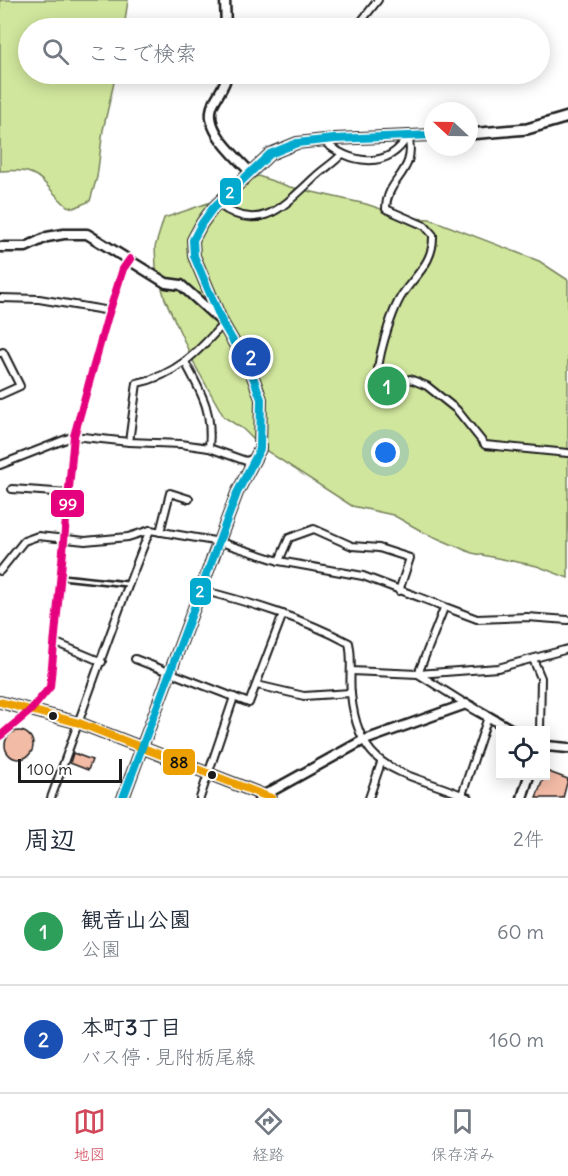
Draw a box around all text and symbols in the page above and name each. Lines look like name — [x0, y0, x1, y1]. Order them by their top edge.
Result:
search box — [18, 18, 550, 84]
icon: search — [39, 35, 72, 68]
text: ここで検索 — [87, 39, 197, 67]
north arrow — [424, 102, 478, 156]
line badge: 2 — [219, 177, 242, 206]
text: 2 — [226, 182, 235, 202]
pin: 2 — [232, 334, 270, 380]
pin: 1 — [368, 364, 406, 408]
your location — [371, 438, 400, 467]
line badge: 99 — [50, 489, 85, 518]
text: 99 — [59, 494, 77, 514]
line badge: 2 — [189, 577, 212, 606]
text: 2 — [196, 581, 205, 601]
unlabelled marker — [47, 710, 59, 722]
map controls — [496, 726, 550, 780]
button: locate — [496, 726, 550, 780]
line badge: 88 — [162, 748, 196, 776]
text: 88 — [170, 752, 188, 772]
scale bar — [18, 756, 122, 784]
text: 100 m — [27, 759, 72, 779]
unlabelled marker — [206, 769, 218, 781]
text: 周辺 — [24, 823, 76, 856]
text: 2件 — [513, 826, 544, 851]
text: 観音山公園 — [81, 905, 191, 933]
text: 1 — [40, 919, 47, 944]
text: 60 m — [497, 919, 544, 944]
text: 公園 — [81, 936, 121, 961]
text: 本町3丁目 — [81, 1013, 182, 1041]
text: 2 — [38, 1027, 49, 1052]
text: 160 m — [489, 1027, 544, 1052]
text: バス停 · 見附栃尾線 — [81, 1044, 255, 1069]
tab: 地図 — [73, 1105, 106, 1165]
tab: 経路 — [252, 1105, 285, 1165]
tab: 保存済み — [431, 1105, 495, 1165]

